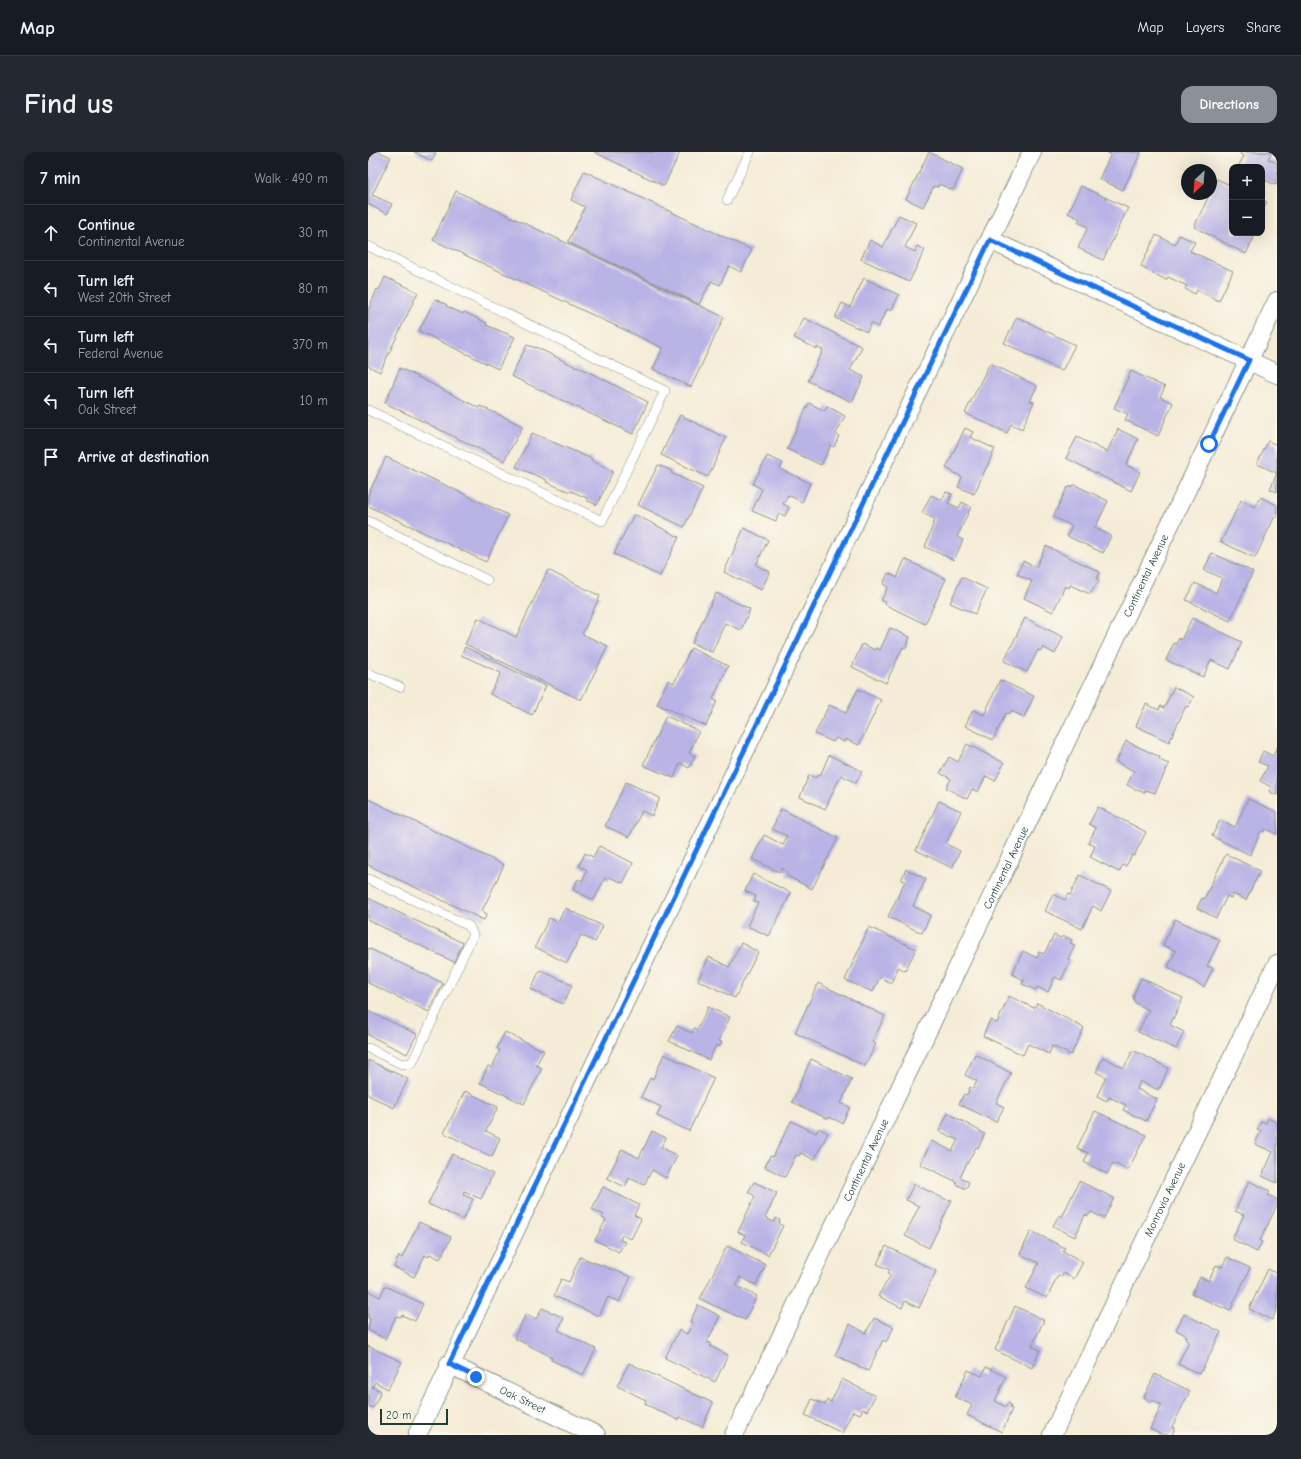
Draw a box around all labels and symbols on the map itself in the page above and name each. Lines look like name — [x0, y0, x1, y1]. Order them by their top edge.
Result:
north arrow — [1181, 164, 1217, 200]
route start — [1200, 435, 1218, 453]
street label: Continental Avenue — [1120, 532, 1171, 619]
street label: Continental Avenue — [980, 824, 1031, 911]
street label: Continental Avenue — [840, 1116, 891, 1203]
street label: Monrovia Avenue — [1141, 1160, 1188, 1239]
route end — [467, 1368, 485, 1386]
street label: Oak Street — [498, 1383, 549, 1417]
scale bar — [380, 1407, 448, 1426]

